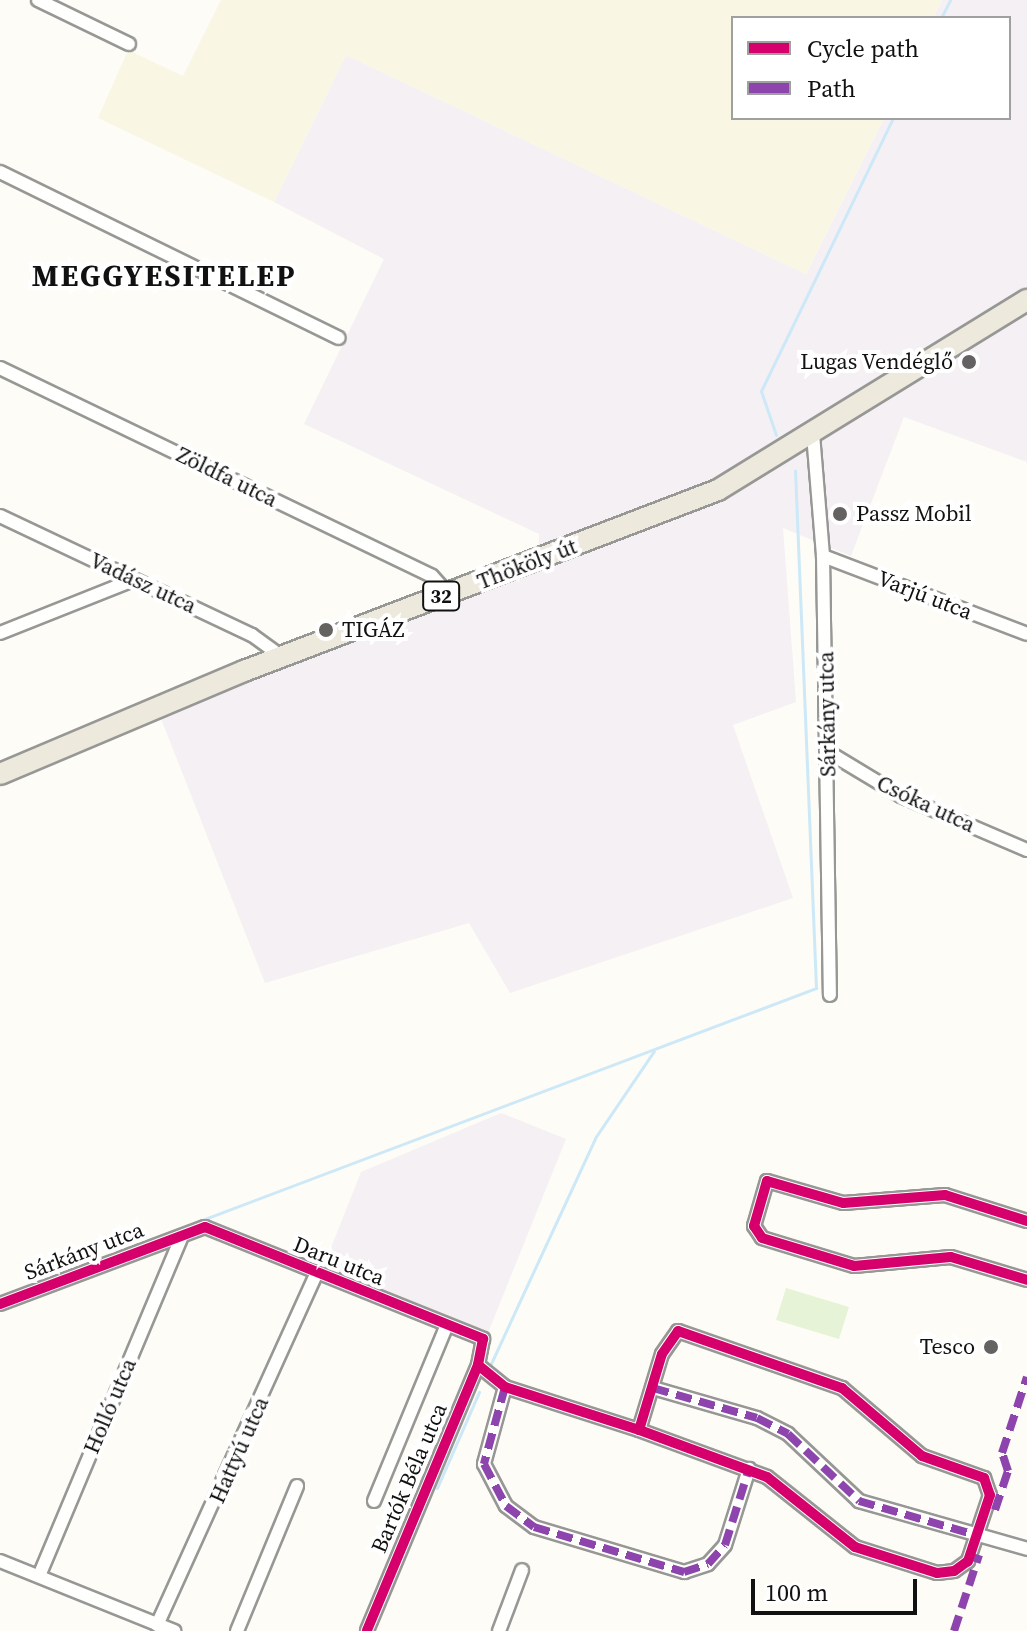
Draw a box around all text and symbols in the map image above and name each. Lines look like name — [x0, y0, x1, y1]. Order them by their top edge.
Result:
legend — [731, 16, 1011, 120]
text: Cycle path — [807, 32, 919, 65]
text: Path — [807, 72, 856, 105]
district label: MEGGYESITELEP — [32, 258, 296, 294]
place label: Lugas Vendéglő — [800, 349, 953, 375]
marker: Lugas Vendéglő — [960, 353, 978, 371]
street label: Zöldfa utca — [172, 441, 282, 513]
place label: Passz Mobil — [856, 501, 971, 527]
marker: Passz Mobil — [831, 505, 849, 523]
street label: Thököly út — [473, 533, 581, 595]
street label: Vadász utca — [86, 547, 200, 619]
street label: Varjú utca — [874, 565, 976, 625]
road number: 32 — [421, 580, 461, 612]
place label: TIGÁZ — [342, 617, 404, 643]
marker: TIGÁZ — [317, 621, 335, 639]
street label: Sárkány utca — [813, 651, 841, 777]
street label: Csóka utca — [873, 770, 979, 838]
street label: Sárkány utca — [21, 1216, 147, 1286]
street label: Daru utca — [290, 1231, 388, 1291]
place label: Tesco — [920, 1334, 975, 1360]
marker: Tesco — [982, 1338, 1000, 1356]
street label: Holló utca — [78, 1354, 142, 1458]
street label: Hattyú utca — [204, 1393, 274, 1507]
street label: Bartók Béla utca — [366, 1399, 452, 1557]
scale bar — [755, 1563, 921, 1613]
text: 100 m — [765, 1576, 828, 1609]

